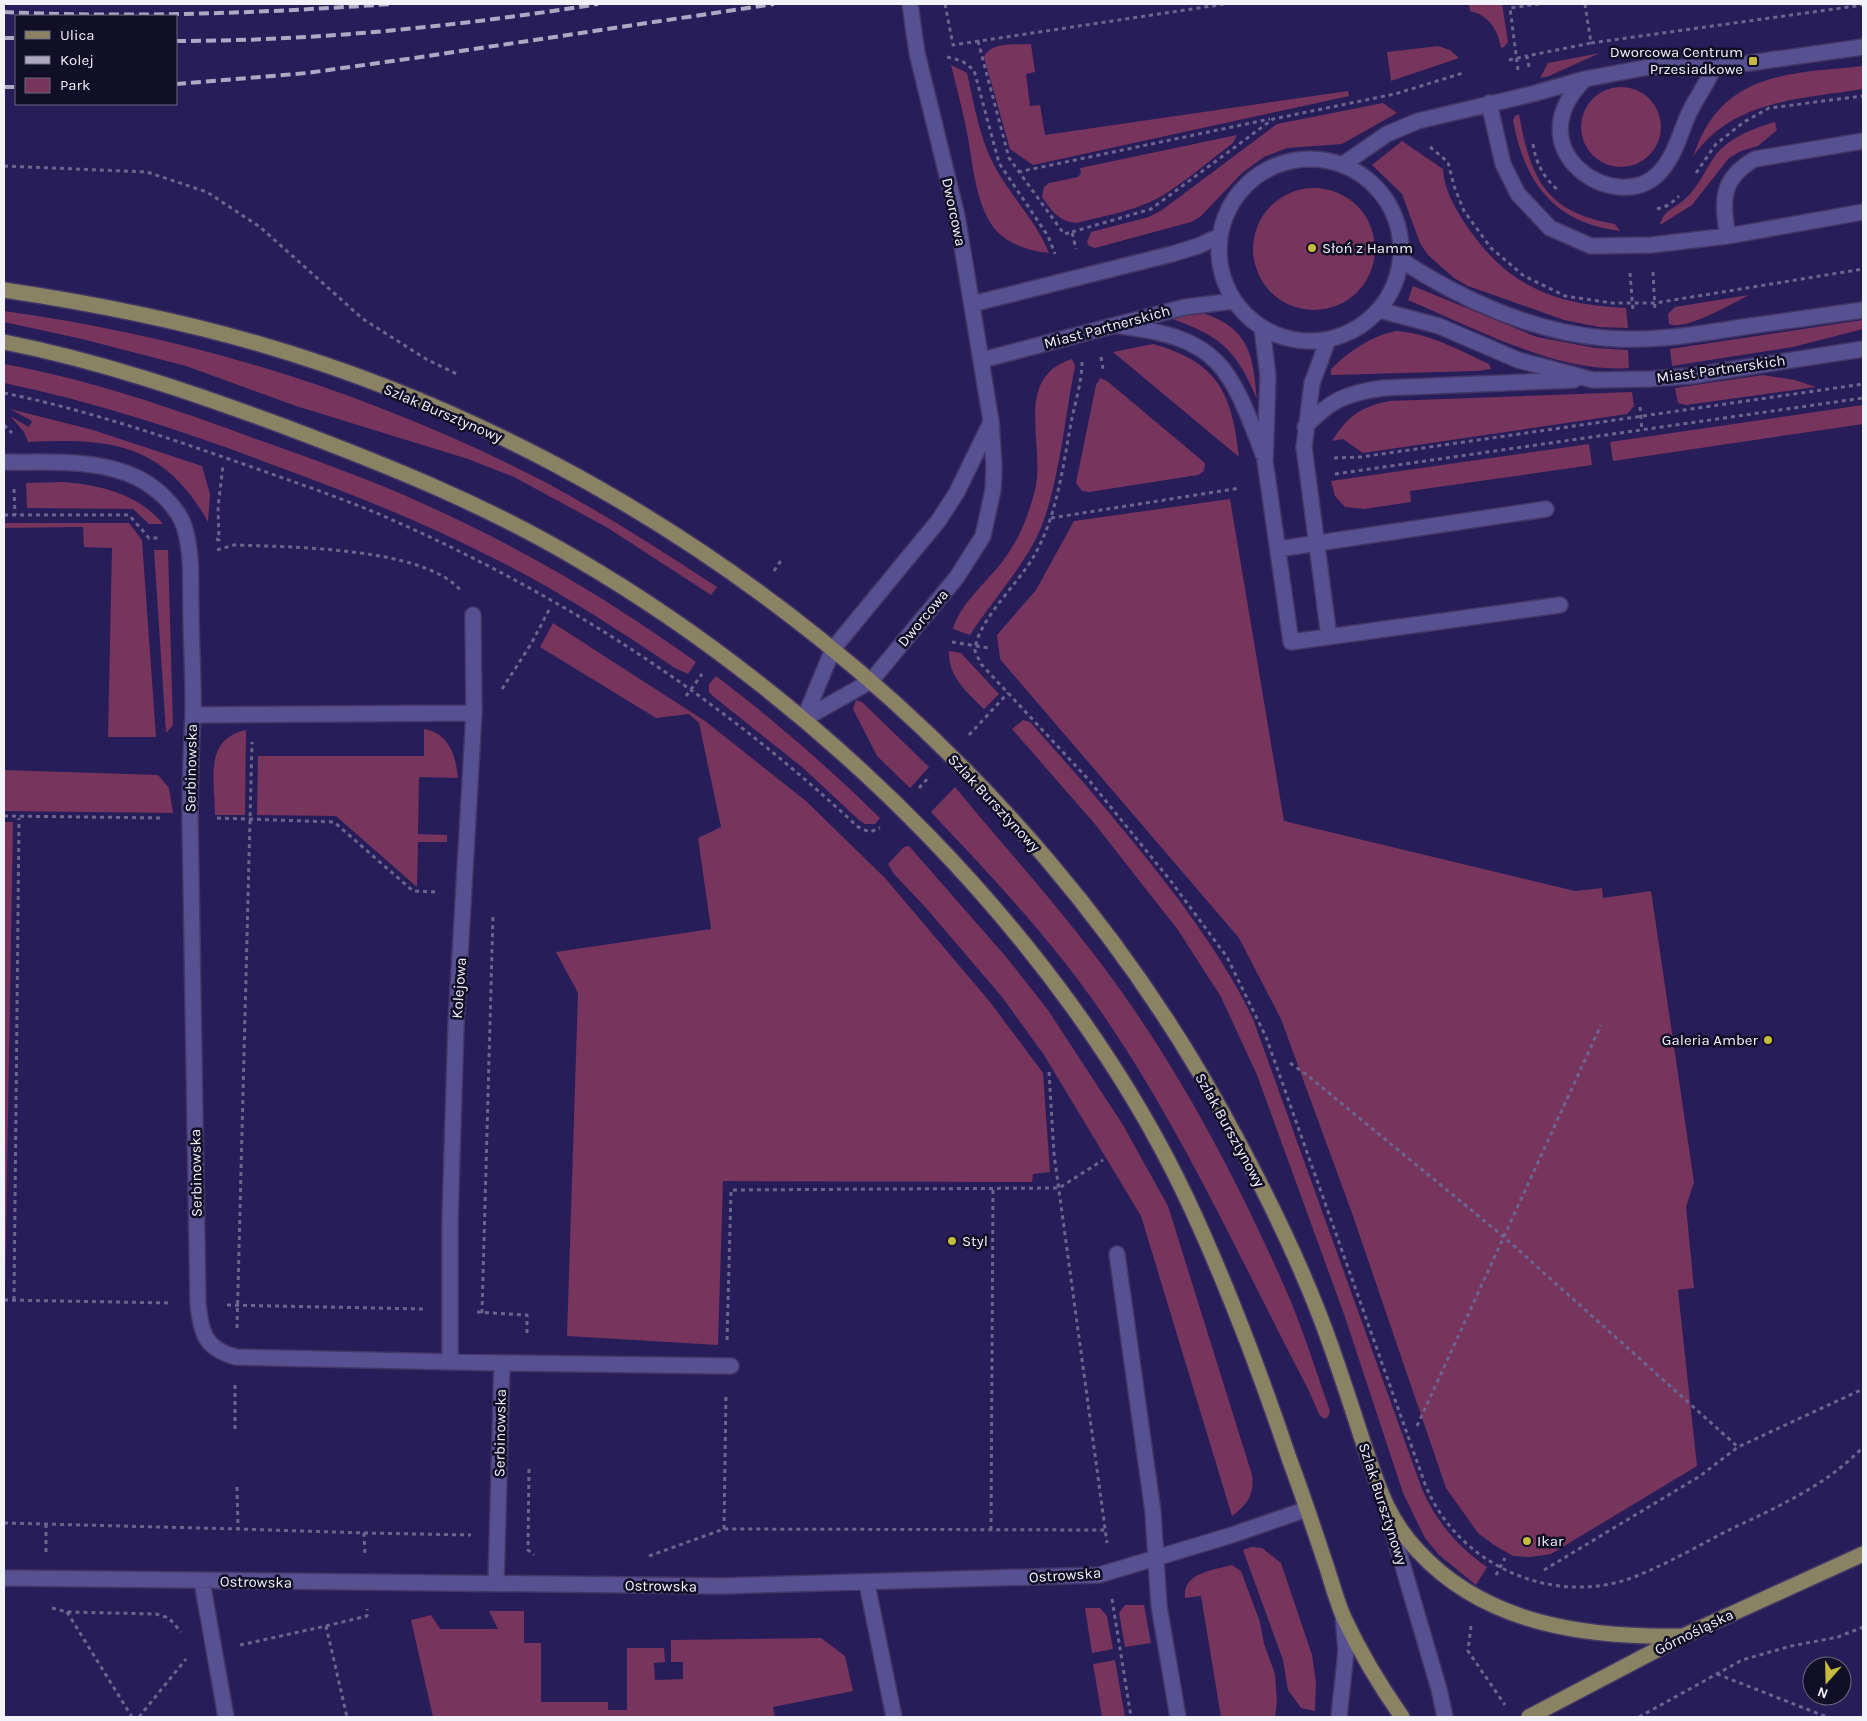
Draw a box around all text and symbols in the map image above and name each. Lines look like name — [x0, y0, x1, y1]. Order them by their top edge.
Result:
legend — [15, 15, 178, 105]
text: Ulica — [60, 26, 94, 44]
place label: Dworcowa Centrum Przesiadkowe — [1610, 43, 1743, 78]
text: Kolej — [60, 51, 94, 69]
marker: Dworcowa Centrum Przesiadkowe — [1747, 55, 1759, 67]
text: Park — [60, 76, 90, 94]
street label: Dworcowa — [938, 176, 970, 248]
place label: Słoń z Hamm — [1322, 239, 1413, 257]
marker: Słoń z Hamm — [1306, 242, 1318, 254]
street label: Miast Partnerskich — [1042, 301, 1172, 353]
street label: Miast Partnerskich — [1655, 351, 1787, 387]
street label: Szlak Bursztynowy — [381, 380, 505, 446]
street label: Dworcowa — [894, 586, 952, 650]
street label: Serbinowska — [181, 724, 201, 812]
street label: Szlak Bursztynowy — [944, 750, 1044, 856]
street label: Kolejowa — [448, 957, 470, 1019]
place label: Galeria Amber — [1662, 1031, 1759, 1049]
marker: Galeria Amber — [1762, 1034, 1774, 1046]
street label: Szlak Bursztynowy — [1191, 1070, 1269, 1190]
street label: Serbinowska — [186, 1129, 206, 1217]
place label: Styl — [962, 1232, 988, 1250]
marker: Styl — [946, 1235, 958, 1247]
street label: Serbinowska — [490, 1389, 510, 1477]
street label: Szlak Bursztynowy — [1355, 1441, 1411, 1567]
place label: Ikar — [1537, 1532, 1564, 1550]
marker: Ikar — [1521, 1535, 1533, 1547]
street label: Ostrowska — [1028, 1564, 1102, 1586]
street label: Ostrowska — [220, 1572, 292, 1592]
street label: Ostrowska — [625, 1576, 697, 1596]
street label: Górnośląska — [1652, 1605, 1736, 1659]
north arrow — [1802, 1656, 1852, 1706]
text: N — [1815, 1683, 1830, 1702]

